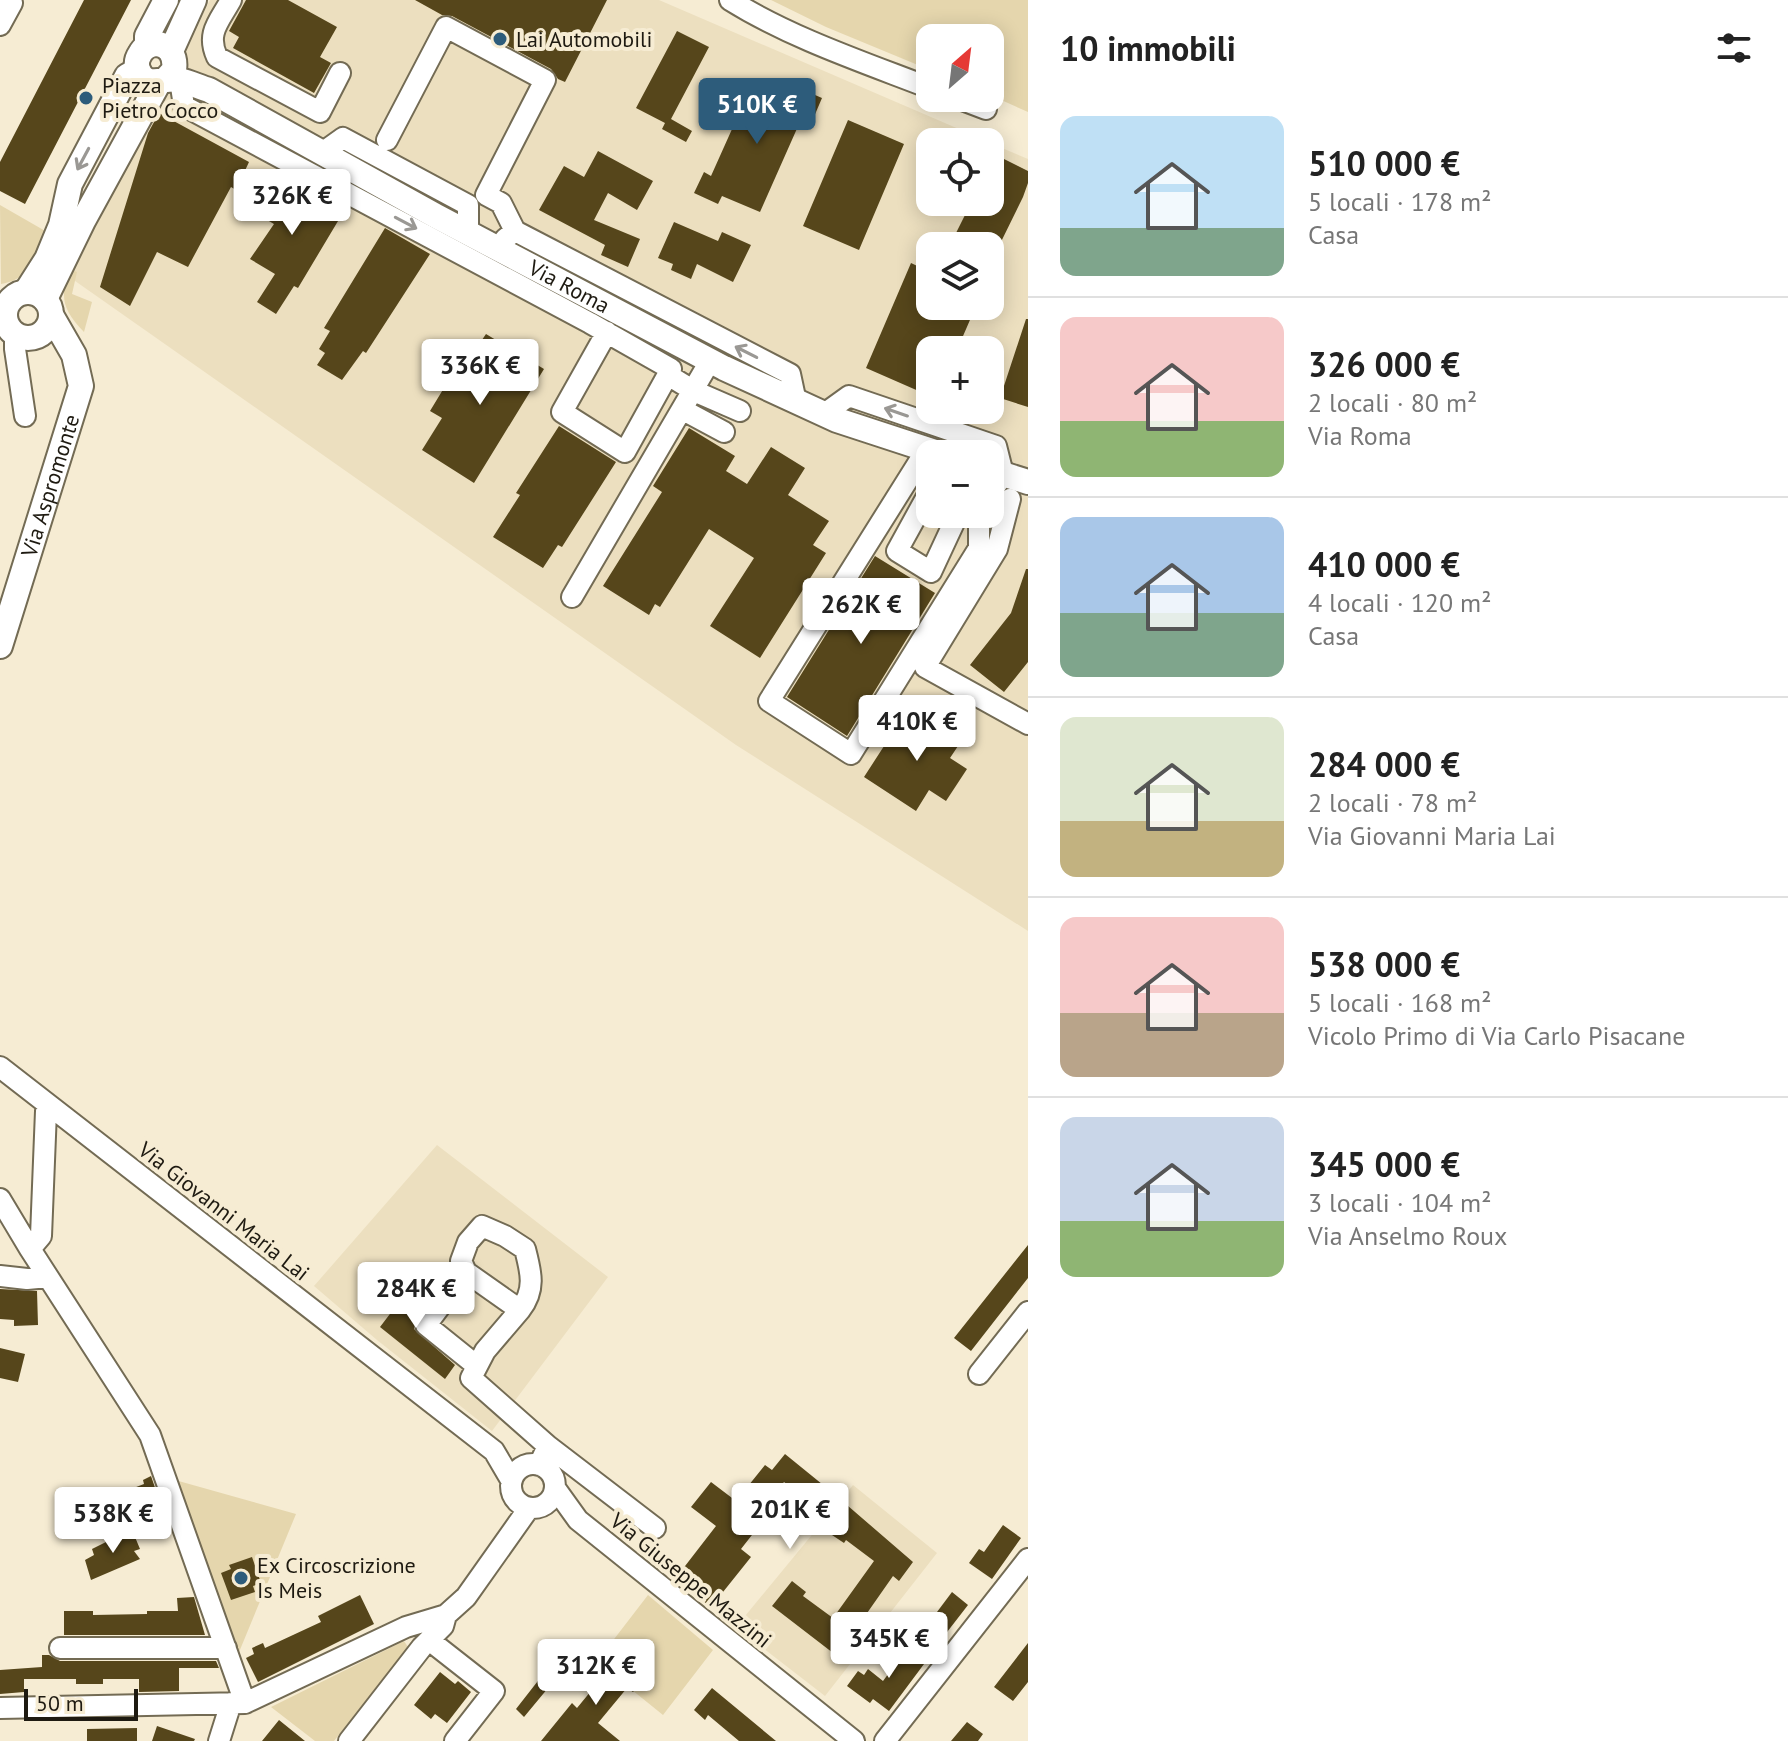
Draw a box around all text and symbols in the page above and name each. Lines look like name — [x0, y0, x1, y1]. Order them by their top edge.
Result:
north arrow — [916, 24, 1004, 112]
map controls — [916, 24, 1004, 528]
place label: Lai Automobili — [516, 25, 652, 53]
text: 10 immobili — [1060, 26, 1236, 70]
icon: filters — [1712, 26, 1756, 70]
marker: Lai Automobili — [491, 30, 509, 48]
place label: Piazza Pietro Cocco — [102, 71, 218, 124]
pin: 510K € — [692, 78, 822, 146]
text: 510K € — [717, 87, 797, 120]
marker: Piazza Pietro Cocco — [77, 89, 95, 107]
button: locate — [916, 128, 1004, 216]
text: 510 000 € — [1308, 141, 1460, 185]
one-way arrow — [75, 146, 91, 170]
icon: home — [1124, 148, 1220, 244]
pin: 326K € — [227, 169, 357, 237]
text: 326K € — [252, 178, 332, 211]
text: 5 locali · 178 m² — [1308, 185, 1491, 218]
one-way arrow — [393, 216, 417, 232]
text: Casa — [1308, 218, 1359, 251]
button: layers — [916, 232, 1004, 320]
street label: Via Roma — [523, 253, 615, 319]
button: + — [916, 336, 1004, 424]
pin: 336K € — [415, 339, 545, 407]
text: 326 000 € — [1308, 342, 1460, 386]
one-way arrow — [735, 343, 759, 359]
text: 336K € — [440, 348, 520, 381]
icon: home — [1124, 349, 1220, 445]
text: 2 locali · 80 m² — [1308, 386, 1477, 419]
one-way arrow — [884, 404, 909, 418]
street label: Via Aspromonte — [14, 411, 85, 561]
text: Via Roma — [1308, 419, 1412, 452]
button: − — [916, 440, 1004, 528]
text: 410 000 € — [1308, 542, 1460, 586]
icon: home — [1124, 549, 1220, 645]
pin: 262K € — [796, 578, 926, 646]
text: 4 locali · 120 m² — [1308, 586, 1491, 619]
text: 262K € — [821, 587, 901, 620]
text: Casa — [1308, 619, 1359, 652]
pin: 410K € — [852, 695, 982, 763]
text: 410K € — [877, 704, 957, 737]
text: 284 000 € — [1308, 742, 1460, 786]
icon: home — [1124, 749, 1220, 845]
text: 2 locali · 78 m² — [1308, 786, 1477, 819]
text: Via Giovanni Maria Lai — [1308, 819, 1556, 852]
text: 538 000 € — [1308, 942, 1460, 986]
icon: home — [1124, 949, 1220, 1045]
text: 5 locali · 168 m² — [1308, 986, 1491, 1019]
text: Vicolo Primo di Via Carlo Pisacane — [1308, 1019, 1685, 1052]
street label: Via Giovanni Maria Lai — [132, 1135, 315, 1287]
text: 345 000 € — [1308, 1142, 1460, 1186]
icon: home — [1124, 1149, 1220, 1245]
text: 3 locali · 104 m² — [1308, 1186, 1491, 1219]
text: Via Anselmo Roux — [1308, 1219, 1507, 1252]
pin: 284K € — [351, 1262, 481, 1330]
text: 284K € — [376, 1271, 456, 1304]
pin: 201K € — [725, 1483, 855, 1551]
pin: 538K € — [48, 1487, 178, 1555]
text: 201K € — [750, 1492, 830, 1525]
text: 538K € — [73, 1496, 153, 1529]
street label: Via Giuseppe Mazzini — [604, 1506, 777, 1654]
place label: Ex Circoscrizione Is Meis — [257, 1551, 416, 1604]
marker: Ex Circoscrizione Is Meis — [232, 1569, 250, 1587]
pin: 345K € — [824, 1612, 954, 1680]
text: 345K € — [849, 1621, 929, 1654]
pin: 312K € — [531, 1639, 661, 1707]
text: 312K € — [556, 1648, 636, 1681]
scale bar — [24, 1685, 138, 1721]
text: 50 m — [36, 1689, 84, 1717]

